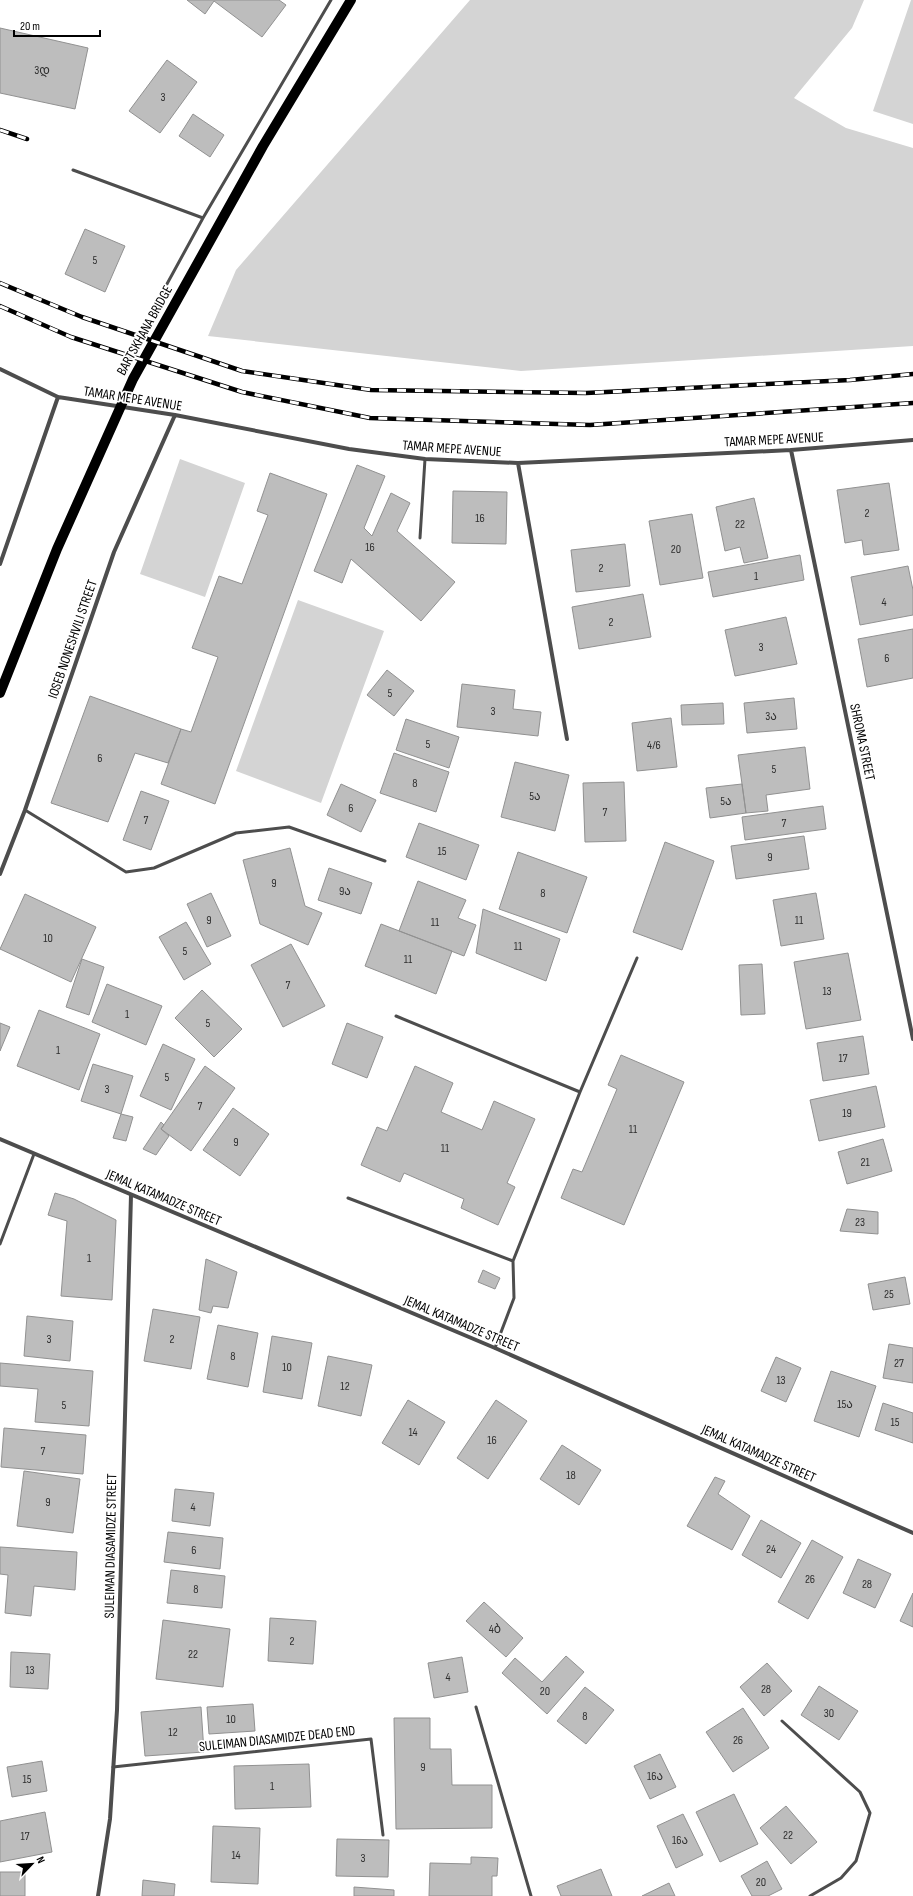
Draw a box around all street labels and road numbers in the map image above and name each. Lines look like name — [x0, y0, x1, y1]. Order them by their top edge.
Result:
street label: BARTSKHANA BRIDGE — [113, 282, 176, 378]
street label: TAMAR MEPE AVENUE — [82, 382, 184, 415]
street label: TAMAR MEPE AVENUE — [724, 428, 824, 451]
street label: TAMAR MEPE AVENUE — [402, 437, 502, 460]
street label: IOSEB NONESHVILI STREET — [44, 577, 101, 701]
street label: SHROMA STREET — [846, 702, 879, 782]
street label: JEMAL KATAMADZE STREET — [103, 1165, 224, 1229]
street label: JEMAL KATAMADZE STREET — [401, 1291, 522, 1355]
street label: JEMAL KATAMADZE STREET — [698, 1420, 819, 1486]
street label: SULEIMAN DIASAMIDZE STREET — [101, 1473, 120, 1619]
street label: SULEIMAN DIASAMIDZE DEAD END — [198, 1722, 356, 1755]

